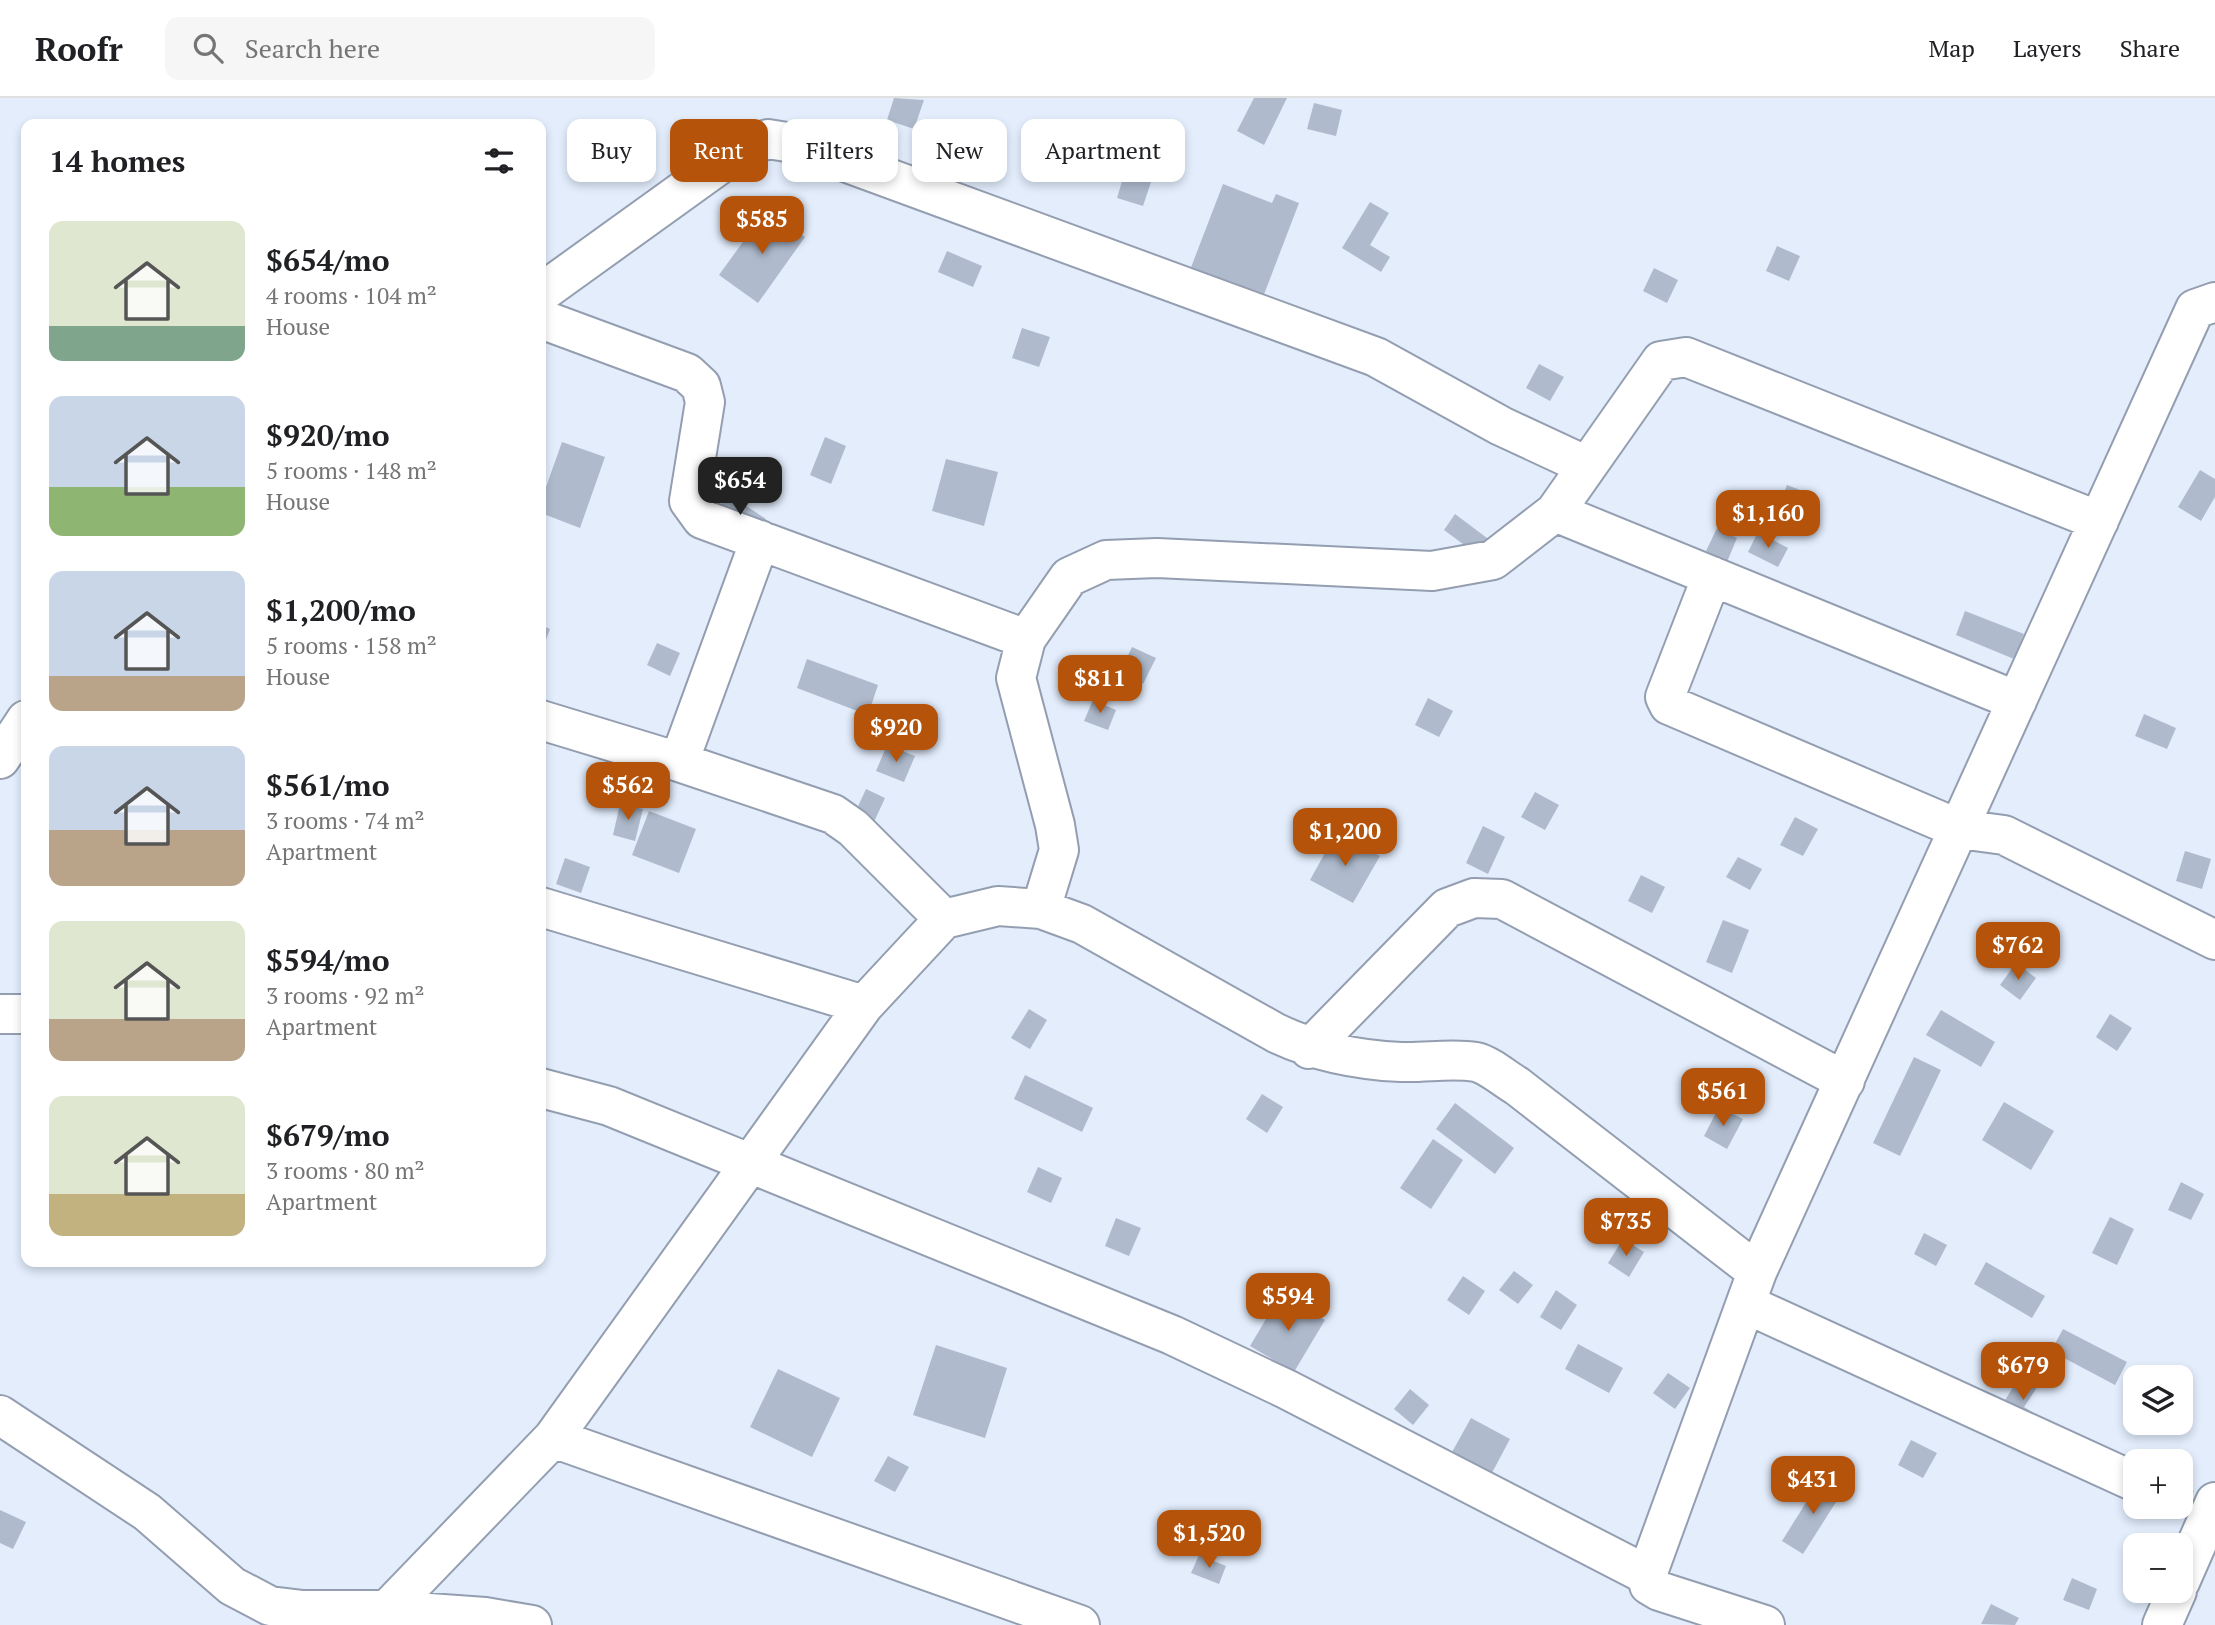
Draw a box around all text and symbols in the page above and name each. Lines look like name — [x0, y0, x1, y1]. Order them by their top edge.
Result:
search box — [165, 17, 655, 80]
text: Roofr — [35, 27, 123, 70]
icon: search — [189, 29, 227, 67]
text: Search here — [245, 31, 380, 65]
text: Map — [1928, 32, 1975, 64]
text: Layers — [2013, 32, 2082, 64]
text: Share — [2120, 32, 2180, 64]
chip: Buy — [567, 119, 656, 182]
chip: Rent — [670, 119, 768, 182]
chip: Filters — [782, 119, 898, 182]
chip: New — [912, 119, 1007, 182]
chip: Apartment — [1021, 119, 1185, 182]
text: 14 homes — [49, 141, 185, 181]
icon: filters — [480, 142, 518, 180]
pin: $585 — [721, 197, 803, 256]
text: $585 — [736, 203, 788, 234]
text: $654/mo — [266, 240, 390, 280]
icon: home — [105, 249, 189, 333]
text: 4 rooms · 104 m² — [266, 280, 437, 311]
text: House — [266, 311, 330, 342]
text: $920/mo — [266, 415, 390, 455]
icon: home — [105, 424, 189, 508]
text: 5 rooms · 148 m² — [266, 455, 437, 486]
pin: $654 — [699, 458, 781, 517]
text: $654 — [714, 464, 766, 495]
text: House — [266, 486, 330, 517]
pin: $1,160 — [1711, 490, 1825, 550]
text: $1,160 — [1732, 497, 1804, 528]
text: $1,200/mo — [266, 590, 416, 630]
icon: home — [105, 599, 189, 683]
text: 5 rooms · 158 m² — [266, 630, 437, 661]
pin: $811 — [1059, 656, 1141, 715]
text: House — [266, 661, 330, 692]
text: $811 — [1074, 662, 1126, 693]
pin: $920 — [855, 704, 937, 764]
text: $920 — [870, 711, 922, 742]
pin: $562 — [587, 762, 669, 822]
text: $561/mo — [266, 765, 390, 805]
text: $562 — [602, 769, 654, 800]
icon: home — [105, 774, 189, 858]
text: 3 rooms · 74 m² — [266, 805, 425, 836]
pin: $1,200 — [1288, 808, 1402, 868]
text: $1,200 — [1309, 815, 1381, 846]
text: Apartment — [266, 836, 377, 867]
pin: $762 — [1977, 922, 2059, 982]
text: $762 — [1992, 929, 2044, 960]
text: $594/mo — [266, 940, 390, 980]
icon: home — [105, 949, 189, 1033]
text: 3 rooms · 92 m² — [266, 980, 425, 1011]
text: Apartment — [266, 1011, 377, 1042]
pin: $561 — [1682, 1068, 1764, 1128]
text: $561 — [1697, 1075, 1749, 1106]
text: $679/mo — [266, 1115, 390, 1155]
icon: home — [105, 1124, 189, 1208]
text: 3 rooms · 80 m² — [266, 1155, 425, 1186]
text: Apartment — [266, 1186, 377, 1217]
pin: $735 — [1585, 1198, 1667, 1258]
text: $735 — [1600, 1205, 1652, 1236]
pin: $594 — [1247, 1274, 1329, 1333]
text: $594 — [1262, 1280, 1314, 1311]
pin: $679 — [1982, 1342, 2064, 1402]
text: $679 — [1997, 1349, 2049, 1380]
map controls — [2123, 1365, 2193, 1603]
button: layers — [2123, 1365, 2193, 1435]
button: + — [2123, 1449, 2193, 1519]
pin: $431 — [1772, 1456, 1854, 1516]
text: $431 — [1787, 1463, 1839, 1494]
pin: $1,520 — [1152, 1510, 1266, 1570]
text: $1,520 — [1173, 1517, 1245, 1548]
button: − — [2123, 1533, 2193, 1603]

